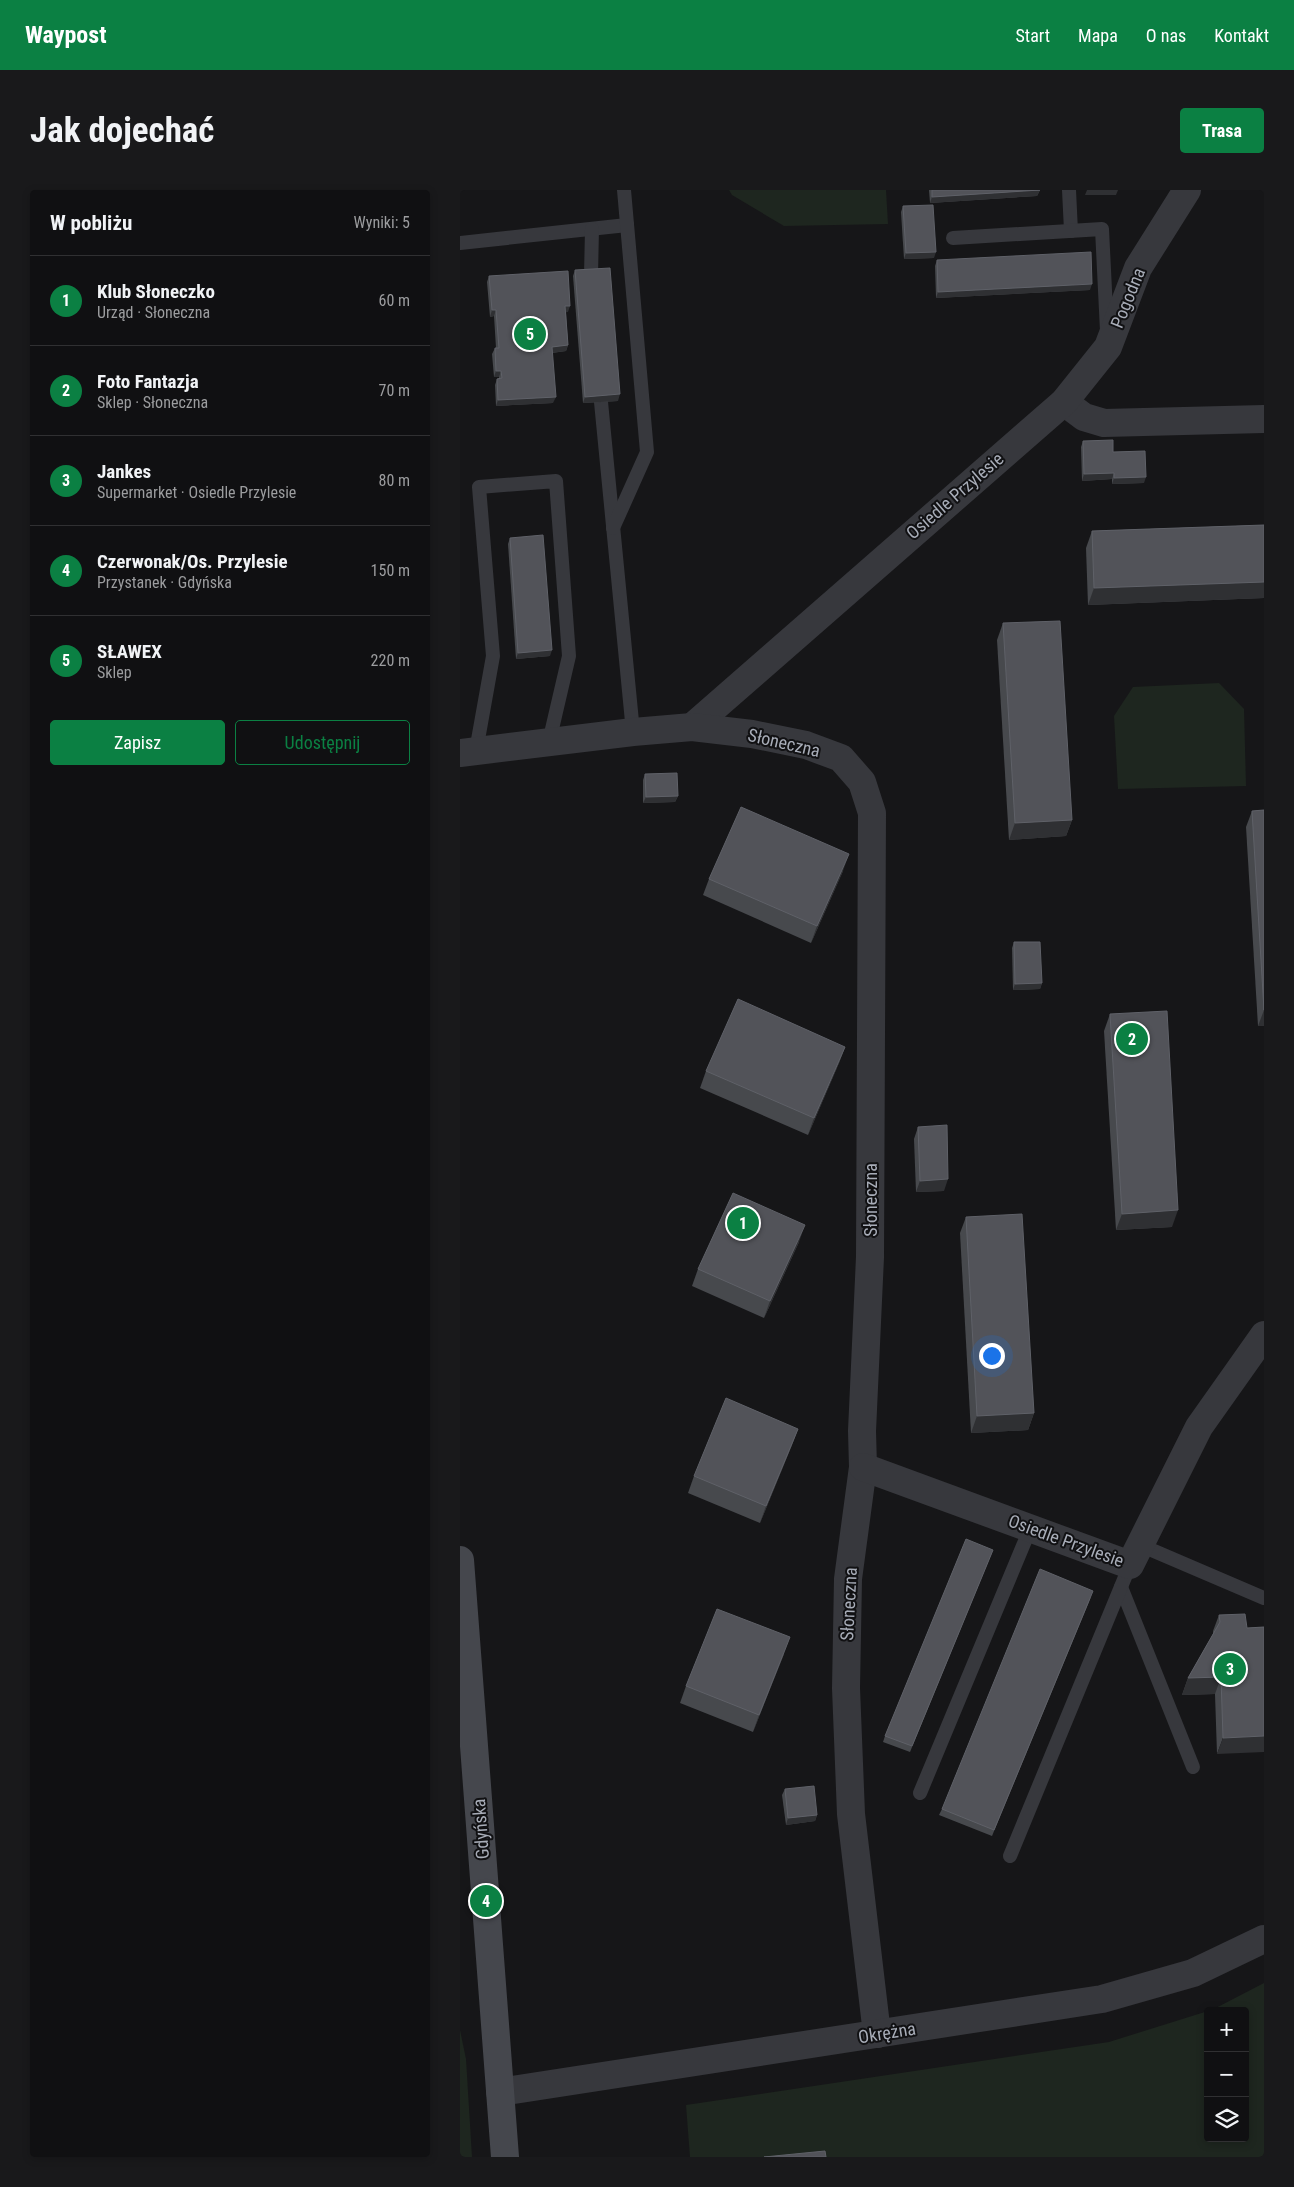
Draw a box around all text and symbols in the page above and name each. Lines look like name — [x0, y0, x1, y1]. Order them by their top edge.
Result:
text: Waypost — [25, 21, 107, 49]
text: Start — [1016, 25, 1050, 46]
text: Mapa — [1078, 25, 1118, 46]
text: O nas — [1146, 25, 1186, 46]
text: Kontakt — [1214, 25, 1269, 46]
button: Trasa — [1180, 108, 1264, 153]
text: Jak dojechać — [30, 110, 214, 151]
text: W pobliżu — [50, 211, 132, 235]
text: Wyniki: 5 — [354, 213, 410, 232]
street label: Pogodna — [1106, 265, 1149, 331]
text: Klub Słoneczko — [97, 280, 215, 303]
text: 1 — [62, 291, 70, 310]
text: 60 m — [378, 291, 410, 310]
text: Urząd · Słoneczna — [97, 303, 210, 322]
pin: 5 — [514, 315, 546, 353]
text: Foto Fantazja — [97, 370, 199, 393]
text: 2 — [62, 381, 70, 400]
text: 70 m — [378, 381, 410, 400]
text: Sklep · Słoneczna — [97, 393, 208, 412]
street label: Osiedle Przylesie — [902, 448, 1007, 543]
text: Jankes — [97, 460, 151, 483]
text: 3 — [62, 471, 70, 490]
text: 80 m — [378, 471, 410, 490]
text: Supermarket · Osiedle Przylesie — [97, 483, 296, 502]
text: Czerwonak/Os. Przylesie — [97, 550, 288, 573]
text: 4 — [62, 561, 70, 580]
text: 150 m — [371, 561, 410, 580]
text: Przystanek · Gdyńska — [97, 573, 232, 592]
text: SŁAWEX — [97, 640, 162, 663]
text: 5 — [62, 651, 70, 670]
text: 220 m — [371, 651, 410, 670]
text: Sklep — [97, 663, 132, 682]
button: Zapisz — [50, 720, 225, 765]
button: Udostępnij — [235, 720, 410, 765]
street label: Słoneczna — [746, 724, 822, 761]
pin: 2 — [1116, 1020, 1148, 1058]
street label: Słoneczna — [860, 1163, 881, 1237]
pin: 1 — [727, 1204, 759, 1242]
your location — [979, 1343, 1005, 1369]
street label: Osiedle Przylesie — [1006, 1510, 1127, 1571]
street label: Słoneczna — [836, 1567, 861, 1641]
pin: 3 — [1214, 1650, 1246, 1688]
street label: Gdyńska — [468, 1798, 493, 1860]
pin: 4 — [470, 1882, 502, 1920]
map controls — [1204, 2007, 1249, 2142]
button: + — [1204, 2007, 1249, 2052]
street label: Okrężna — [857, 2018, 917, 2047]
button: − — [1204, 2052, 1249, 2097]
button: layers — [1204, 2097, 1249, 2142]

